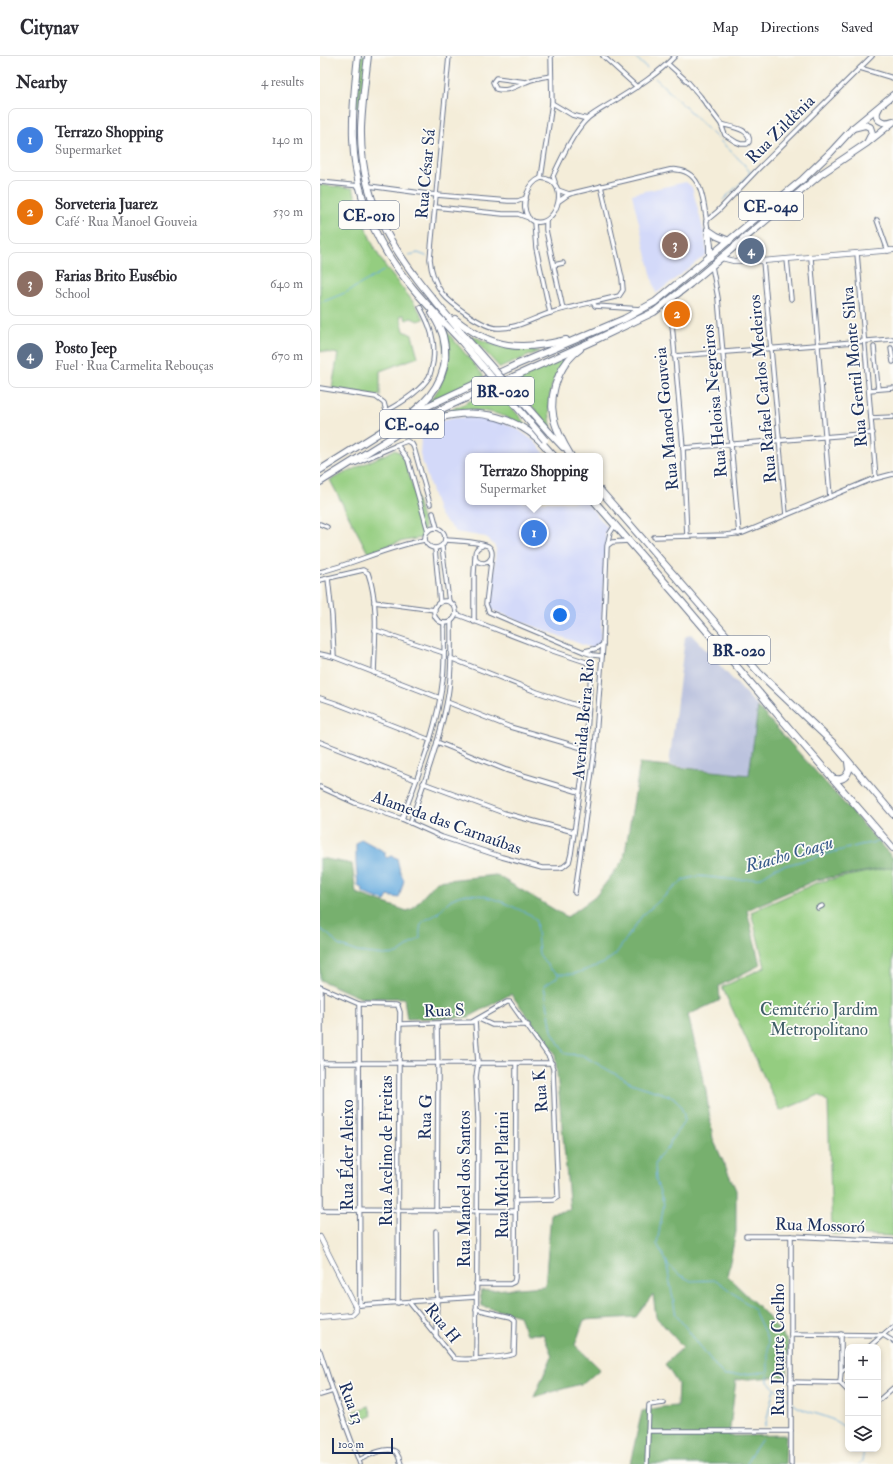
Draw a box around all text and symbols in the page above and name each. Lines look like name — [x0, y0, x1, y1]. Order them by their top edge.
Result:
text: Citynav — [20, 16, 79, 40]
text: Map — [712, 19, 738, 36]
text: Directions — [760, 19, 819, 36]
text: Saved — [841, 19, 873, 36]
text: Nearby — [16, 72, 67, 93]
text: 4 results — [261, 74, 304, 90]
street label: Rua Zildênia — [742, 90, 820, 168]
text: Terrazo Shopping — [55, 123, 163, 142]
street label: Rua César Sá — [411, 127, 440, 220]
text: 1 — [28, 132, 32, 148]
text: 140 m — [272, 132, 303, 148]
text: Supermarket — [55, 142, 122, 158]
road number: CE-040 — [739, 192, 803, 220]
text: Sorveteria Juarez — [55, 195, 158, 214]
road number: CE-010 — [339, 201, 399, 229]
text: 2 — [27, 204, 33, 220]
text: 530 m — [273, 204, 303, 220]
text: Café · Rua Manoel Gouveia — [55, 214, 197, 230]
pin: 3 — [662, 230, 688, 260]
pin: 4 — [738, 236, 764, 266]
text: Farias Brito Eusébio — [55, 267, 177, 286]
text: 3 — [28, 276, 33, 292]
text: 640 m — [270, 276, 303, 292]
street label: Rua Gentil Monte Silva — [837, 285, 872, 448]
text: School — [55, 286, 90, 302]
street label: Rua Rafael Carlos Medeiros — [744, 294, 781, 484]
pin: 2 — [664, 299, 690, 329]
street label: Rua Heloisa Negreiros — [697, 323, 732, 479]
text: Posto Jeep — [55, 339, 117, 358]
street label: Rua Manoel Gouveia — [650, 345, 683, 491]
text: 4 — [26, 348, 34, 364]
text: 670 m — [271, 348, 303, 364]
text: Fuel · Rua Carmelita Rebouças — [55, 358, 214, 374]
road number: BR-020 — [472, 377, 534, 405]
road number: CE-040 — [380, 410, 444, 438]
popup — [465, 453, 603, 505]
text: Terrazo Shopping — [480, 462, 588, 481]
text: Supermarket — [480, 481, 547, 497]
pin: 1 — [521, 518, 547, 548]
your location — [550, 605, 570, 625]
road number: BR-020 — [708, 636, 770, 664]
street label: Avenida Beira Rio — [568, 658, 599, 781]
street label: Alameda das Carnaúbas — [368, 785, 525, 859]
water label: Riacho Coaçu — [741, 831, 836, 878]
street label: Rua S — [423, 999, 465, 1022]
park label: Cemitério Jardim Metropolitano — [760, 999, 878, 1041]
street label: Rua K — [528, 1068, 552, 1113]
street label: Rua Acelino de Freitas — [376, 1075, 397, 1226]
street label: Rua G — [415, 1094, 436, 1140]
street label: Rua Éder Aleixo — [336, 1099, 358, 1211]
street label: Rua Manoel dos Santos — [454, 1110, 475, 1268]
street label: Rua Michel Platini — [492, 1111, 513, 1239]
street label: Rua Mossoró — [775, 1213, 865, 1238]
street label: Rua Duarte Coelho — [768, 1284, 789, 1416]
street label: Rua H — [420, 1299, 465, 1348]
map controls — [845, 1344, 881, 1452]
button: + — [845, 1344, 881, 1380]
street label: Rua 13 — [334, 1379, 369, 1427]
button: − — [845, 1380, 881, 1416]
button: layers — [845, 1416, 881, 1452]
scale bar — [332, 1436, 393, 1455]
text: 100 m — [338, 1438, 364, 1451]

